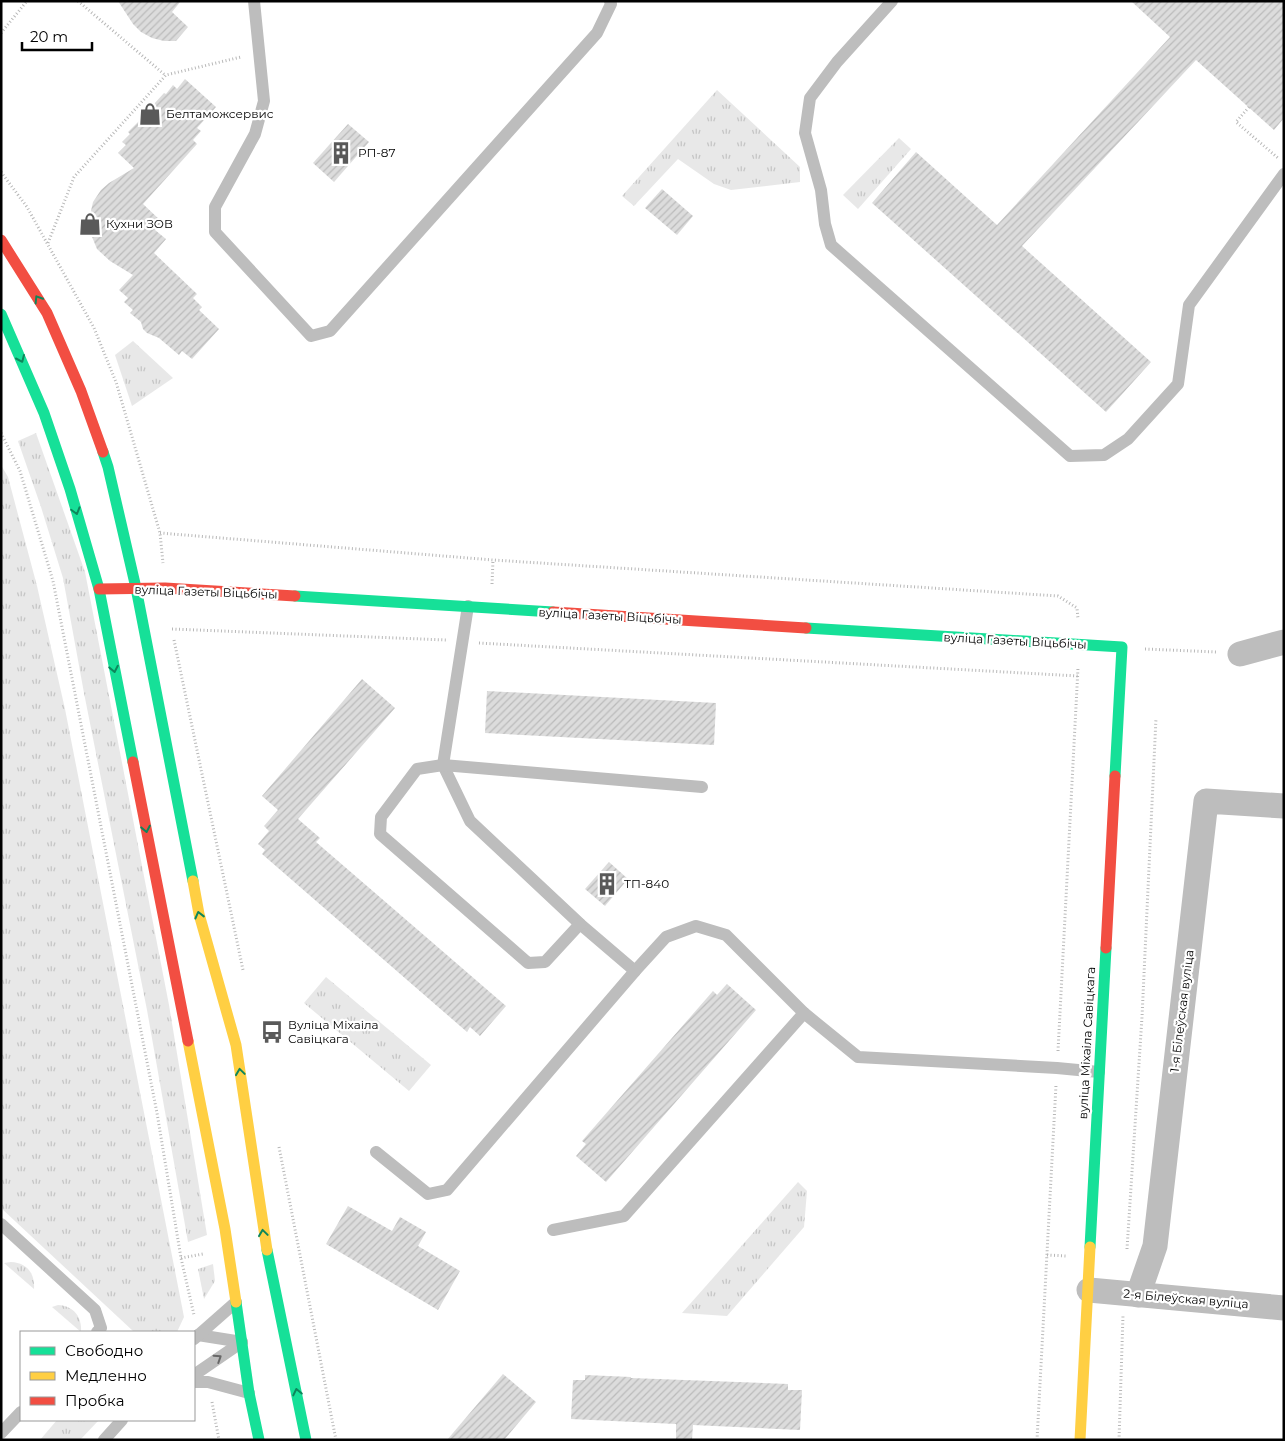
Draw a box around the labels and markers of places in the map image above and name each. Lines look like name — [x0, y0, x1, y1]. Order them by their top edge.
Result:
shop icon: Белтаможсервис — [137, 101, 163, 127]
place label: Белтаможсервис — [166, 106, 274, 121]
building icon: РП-87 — [328, 140, 354, 166]
place label: РП-87 — [358, 145, 396, 160]
shop icon: Кухни ЗОВ — [77, 211, 103, 237]
place label: Кухни ЗОВ — [106, 216, 173, 231]
building icon: ТП-840 — [594, 871, 620, 897]
place label: ТП-840 — [624, 876, 669, 891]
place label: Вуліца Міхаіла Савіцкага — [288, 1017, 379, 1046]
bus stop icon: Вуліца Міхаіла Савіцкага — [259, 1019, 285, 1045]

